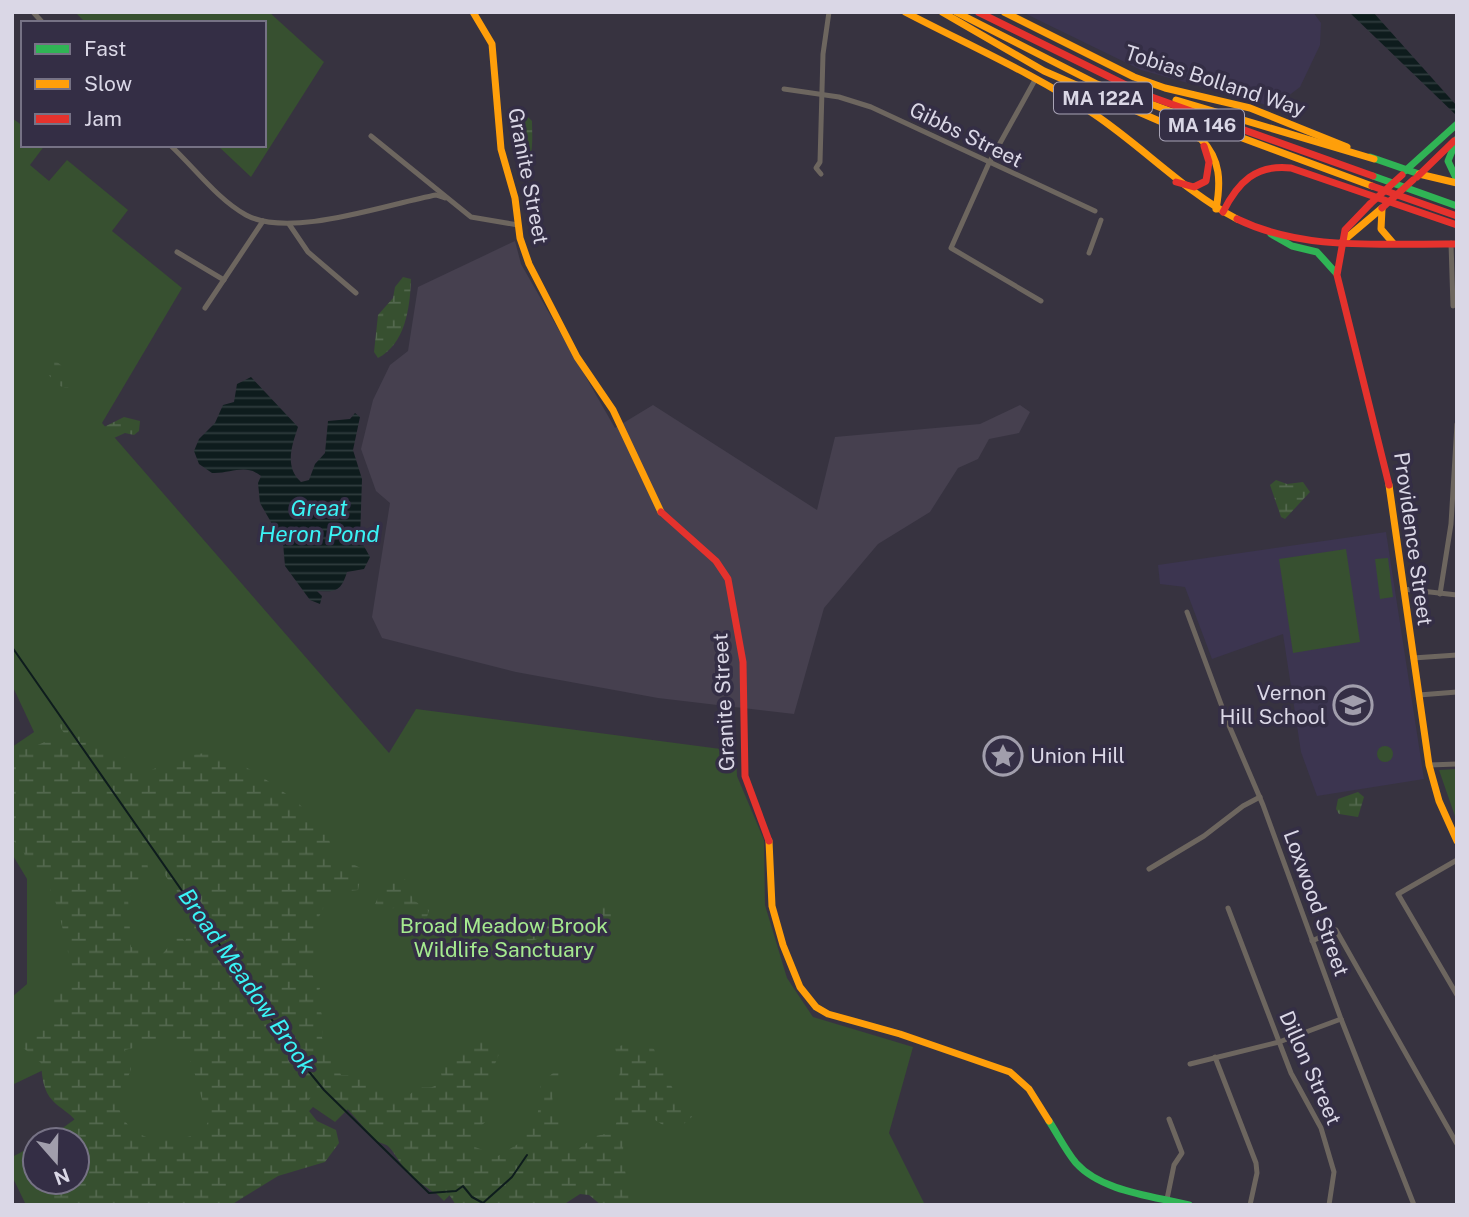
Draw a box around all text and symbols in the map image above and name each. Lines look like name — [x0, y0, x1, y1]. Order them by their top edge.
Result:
legend — [21, 21, 266, 147]
text: Fast — [84, 36, 126, 61]
street label: Tobias Bolland Way — [1122, 39, 1309, 122]
text: Slow — [84, 71, 132, 96]
road number: MA 122A — [1054, 82, 1152, 114]
street label: Gibbs Street — [906, 96, 1027, 173]
text: Jam — [84, 106, 122, 131]
street label: Granite Street — [503, 106, 554, 246]
road number: MA 146 — [1160, 110, 1244, 140]
street label: Providence Street — [1389, 451, 1438, 627]
water label: Great Heron Pond — [258, 494, 380, 547]
street label: Granite Street — [707, 632, 740, 772]
place label: Vernon Hill School — [1220, 680, 1326, 729]
school or university icon: Vernon Hill School — [1332, 684, 1374, 726]
place icon: Union Hill — [982, 735, 1024, 777]
place label: Union Hill — [1030, 743, 1125, 768]
street label: Loxwood Street — [1278, 826, 1354, 979]
water label: Broad Meadow Brook — [173, 883, 322, 1079]
park label: Broad Meadow Brook Wildlife Sanctuary — [400, 913, 608, 962]
street label: Dillon Street — [1274, 1007, 1347, 1129]
north arrow — [21, 1126, 91, 1196]
text: N — [51, 1164, 73, 1190]

